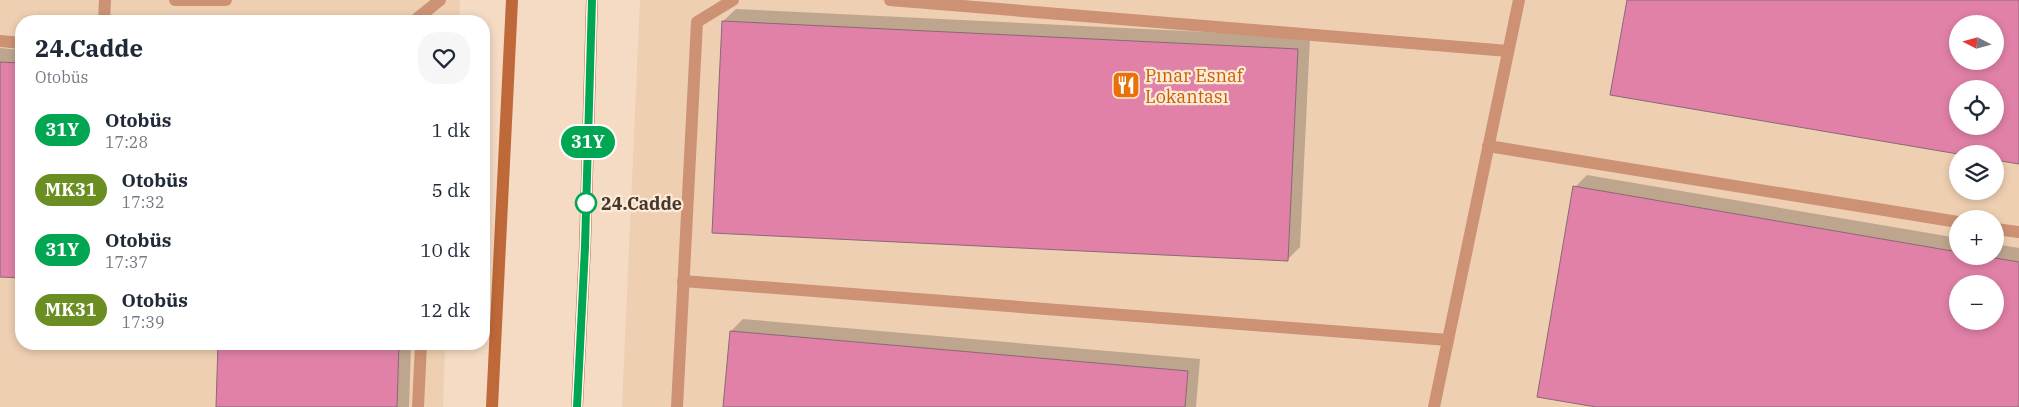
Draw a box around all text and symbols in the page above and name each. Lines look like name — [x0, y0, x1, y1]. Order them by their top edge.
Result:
north arrow — [1949, 15, 2004, 70]
map controls — [1949, 15, 2004, 330]
text: 24.Cadde — [35, 32, 143, 64]
button: heart — [418, 32, 470, 84]
place label: Pınar Esnaf Lokantası — [1145, 64, 1245, 108]
text: Otobüs — [35, 67, 88, 87]
restaurant icon: Pınar Esnaf Lokantası — [1111, 70, 1141, 100]
button: locate — [1949, 80, 2004, 135]
text: Otobüs — [105, 108, 171, 132]
text: 31Y — [46, 118, 79, 141]
text: 1 dk — [432, 118, 470, 142]
line badge: 31Y — [559, 126, 617, 158]
text: 31Y — [571, 130, 605, 153]
text: 17:28 — [105, 132, 148, 152]
button: layers — [1949, 145, 2004, 200]
text: Otobüs — [122, 168, 188, 192]
text: MK31 — [45, 178, 97, 201]
text: 5 dk — [432, 178, 470, 202]
text: 17:32 — [122, 192, 165, 212]
marker: 24.Cadde — [575, 192, 597, 214]
place label: 24.Cadde — [601, 192, 682, 215]
button: + — [1949, 210, 2004, 265]
text: Otobüs — [105, 228, 171, 252]
text: 31Y — [46, 238, 79, 261]
text: 10 dk — [420, 238, 470, 262]
text: 17:37 — [105, 252, 148, 272]
button: − — [1949, 275, 2004, 330]
text: Otobüs — [122, 288, 188, 312]
text: MK31 — [45, 298, 97, 321]
text: 12 dk — [420, 298, 470, 322]
text: 17:39 — [122, 312, 165, 332]

